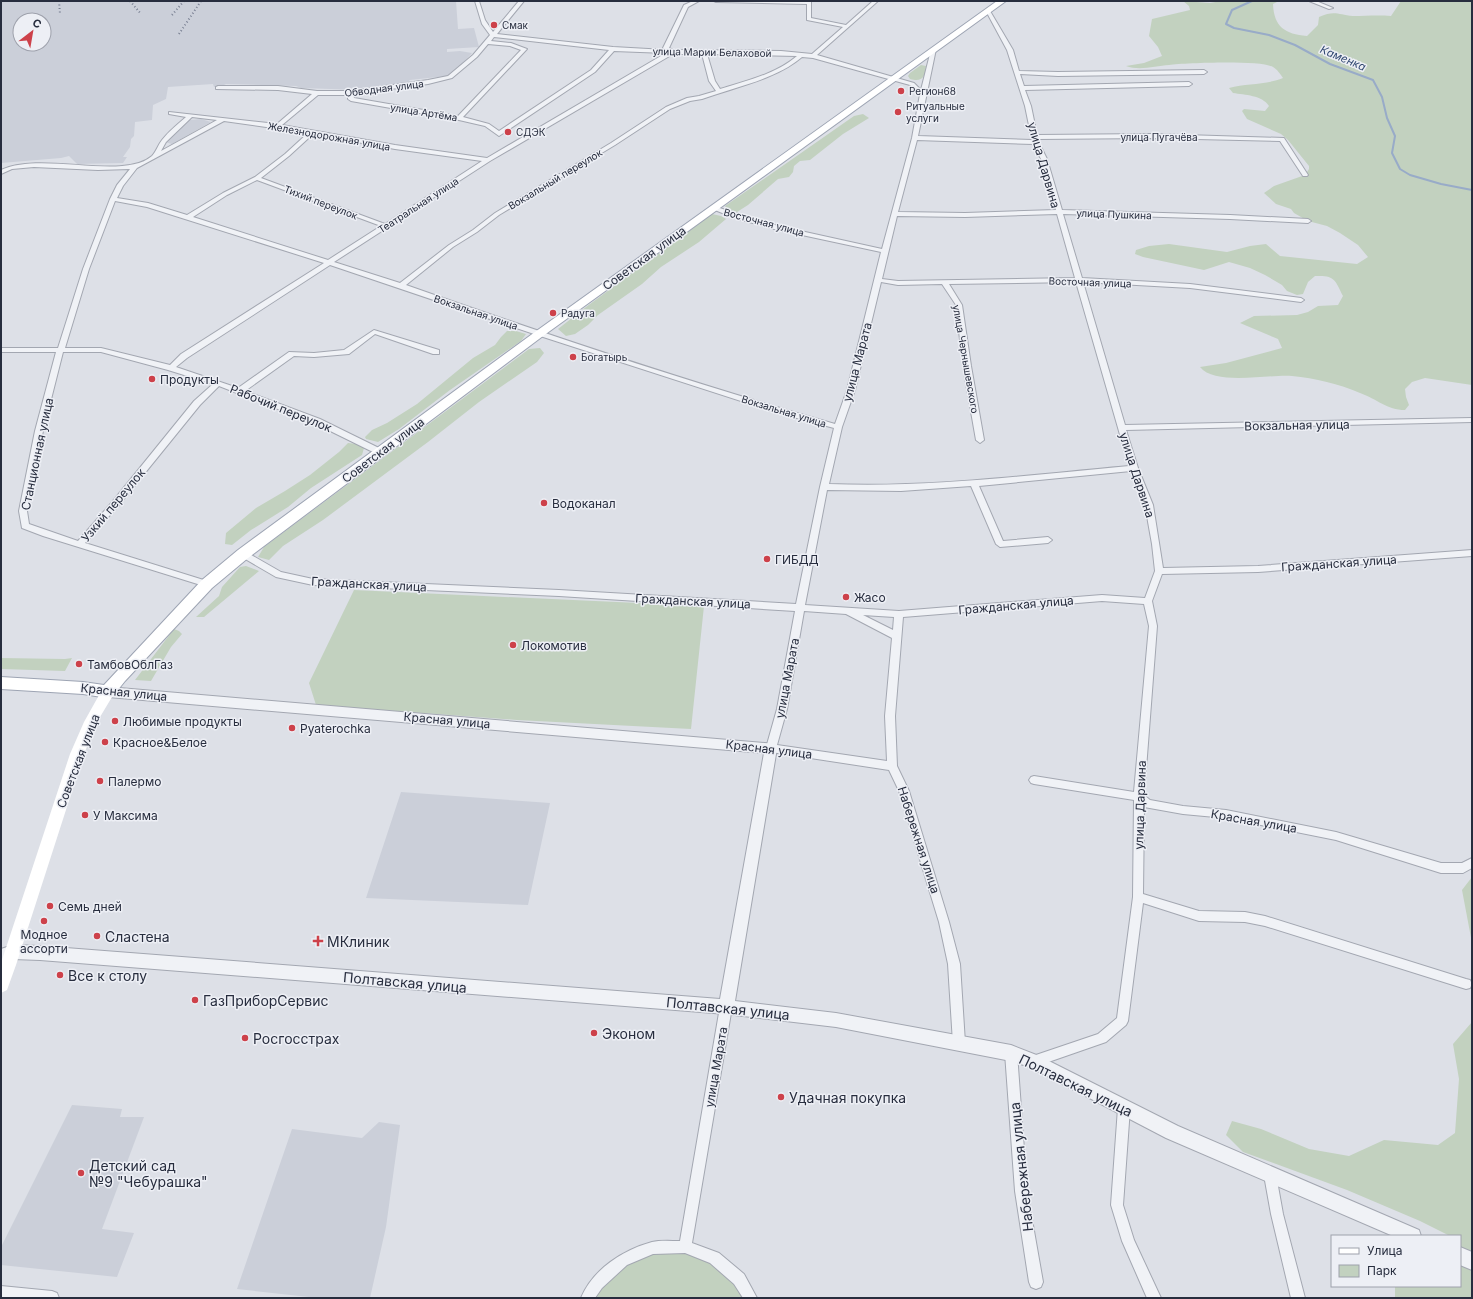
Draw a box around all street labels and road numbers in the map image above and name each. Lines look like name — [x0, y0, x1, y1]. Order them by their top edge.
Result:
street label: улица Марии Белаховой — [652, 45, 772, 59]
street label: Обводная улица — [344, 77, 424, 99]
street label: улица Артёма — [390, 101, 458, 123]
street label: Железнодорожная улица — [267, 119, 391, 153]
street label: улица Дарвина — [1025, 120, 1063, 210]
street label: улица Пугачёва — [1120, 131, 1198, 143]
street label: Вокзальный переулок — [506, 146, 605, 212]
street label: Театральная улица — [376, 175, 460, 235]
street label: Тихий переулок — [283, 182, 360, 222]
street label: Восточная улица — [722, 205, 806, 239]
street label: улица Пушкина — [1076, 207, 1152, 221]
street label: Советская улица — [599, 223, 689, 293]
street label: Восточная улица — [1048, 275, 1132, 289]
street label: Вокзальная улица — [432, 292, 520, 332]
street label: улица Чернышевского — [951, 304, 981, 414]
street label: улица Марата — [839, 321, 875, 403]
street label: Рабочий переулок — [228, 381, 334, 435]
street label: Вокзальная улица — [740, 392, 828, 430]
street label: Станционная улица — [18, 396, 56, 512]
street label: Советская улица — [339, 414, 427, 486]
street label: Вокзальная улица — [1244, 417, 1350, 433]
street label: улица Дарвина — [1116, 430, 1158, 520]
street label: Узкий переулок — [78, 465, 148, 545]
street label: Гражданская улица — [1281, 551, 1397, 575]
street label: Гражданская улица — [311, 573, 427, 595]
street label: Гражданская улица — [635, 590, 751, 612]
street label: Гражданская улица — [958, 592, 1074, 618]
street label: улица Марата — [772, 637, 802, 719]
street label: Красная улица — [80, 680, 168, 704]
street label: Красная улица — [403, 709, 491, 731]
street label: Советская улица — [53, 712, 103, 810]
street label: Красная улица — [725, 736, 813, 762]
street label: улица Дарвина — [1131, 760, 1149, 850]
street label: Набережная улица — [895, 785, 943, 895]
street label: Красная улица — [1210, 806, 1298, 836]
street label: Полтавская улица — [342, 968, 468, 996]
street label: Полтавская улица — [665, 993, 791, 1023]
street label: улица Марата — [702, 1026, 730, 1108]
street label: Полтавская улица — [1017, 1050, 1135, 1120]
street label: Набережная улица — [1006, 1101, 1036, 1233]

